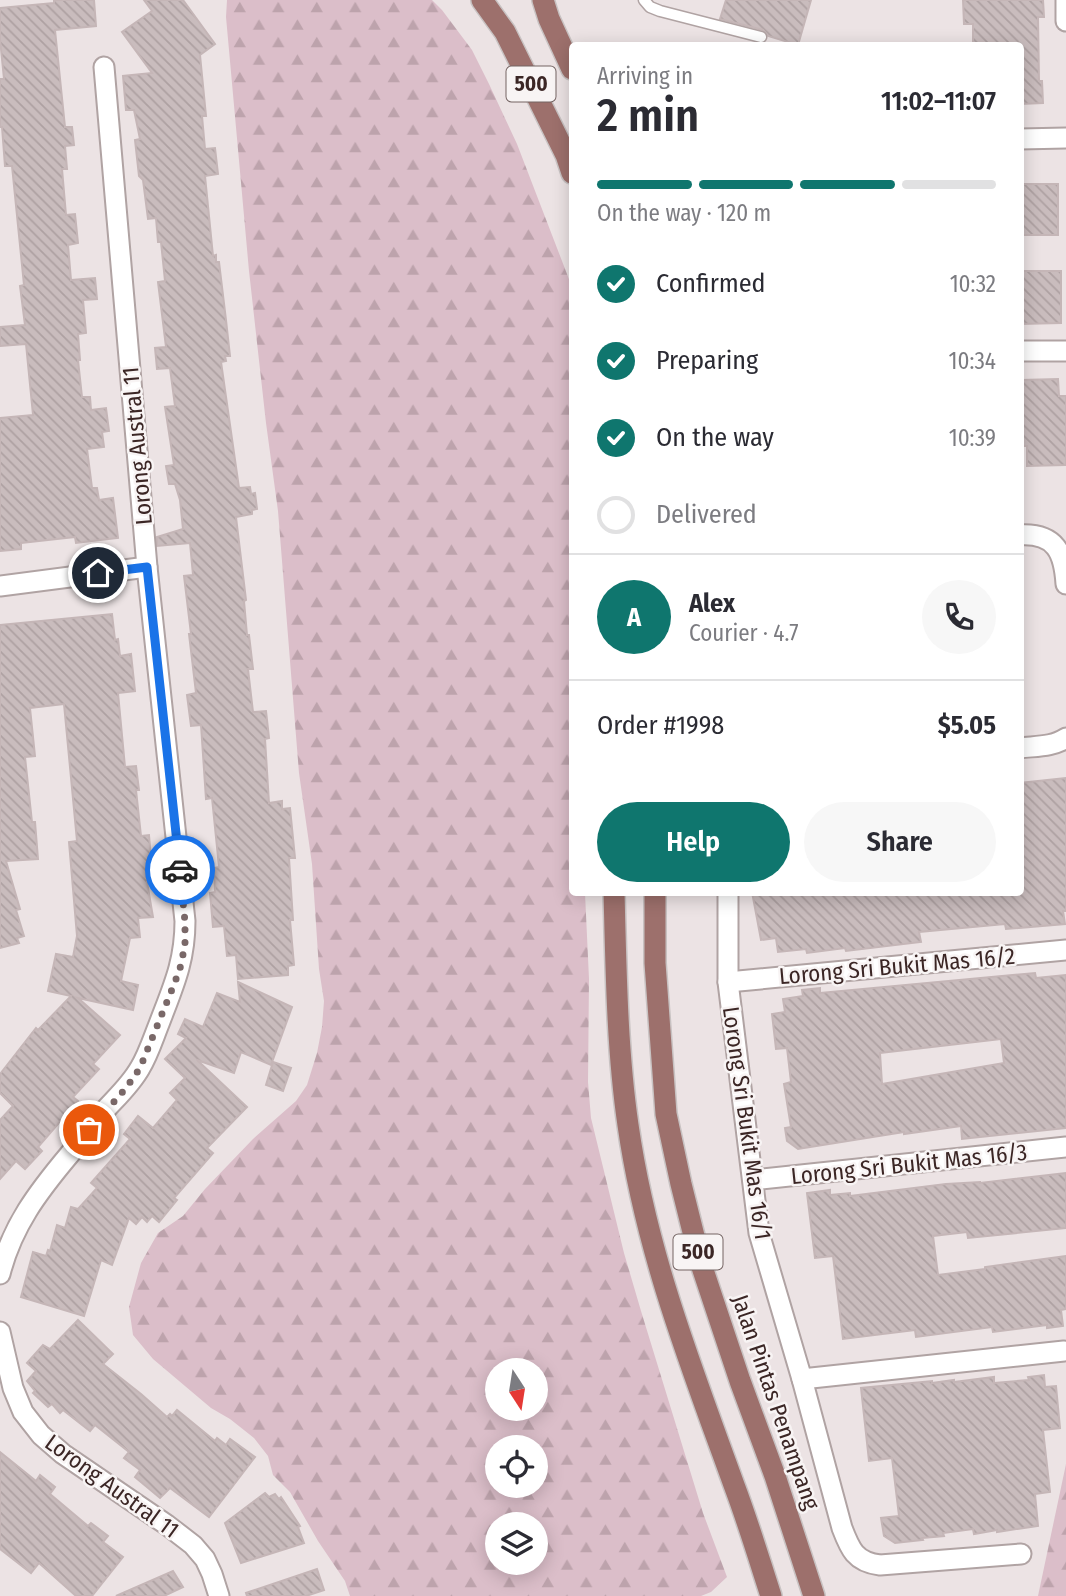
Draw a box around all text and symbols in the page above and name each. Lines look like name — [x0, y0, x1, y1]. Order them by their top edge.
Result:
text: Arriving in — [597, 62, 693, 90]
road number: 500 — [506, 66, 556, 102]
text: 11:02–11:07 — [881, 86, 996, 117]
text: 2 min — [597, 88, 699, 143]
text: On the way · 120 m — [597, 199, 771, 227]
icon: check — [597, 265, 635, 303]
text: Confirmed — [656, 268, 766, 299]
text: 10:32 — [950, 270, 996, 298]
icon: check — [597, 342, 635, 380]
text: Preparing — [656, 345, 758, 376]
text: 10:34 — [949, 347, 996, 375]
street label: Lorong Austral 11 — [116, 366, 158, 526]
icon: check — [597, 419, 635, 457]
text: On the way — [656, 422, 774, 453]
text: 10:39 — [949, 424, 996, 452]
text: Delivered — [656, 499, 757, 530]
pin — [68, 543, 128, 603]
icon: home — [79, 554, 117, 592]
button: phone — [922, 580, 996, 654]
text: Alex — [689, 588, 735, 619]
text: A — [627, 602, 641, 633]
text: Courier · 4.7 — [689, 619, 799, 647]
text: Order #1998 — [597, 710, 724, 741]
text: $5.05 — [938, 710, 996, 741]
button: Help — [597, 802, 790, 882]
button: Share — [804, 802, 996, 882]
courier — [145, 835, 215, 905]
icon: car — [161, 851, 199, 889]
street label: Lorong Sri Bukit Mas 16/2 — [778, 942, 1016, 990]
street label: Lorong Sri Bukit Mas 16/1 — [717, 1005, 777, 1241]
pin — [59, 1100, 119, 1160]
icon: bag — [70, 1111, 108, 1149]
street label: Lorong Sri Bukit Mas 16/3 — [790, 1138, 1028, 1190]
road number: 500 — [674, 1234, 722, 1270]
street label: Jalan Pintas Penampang — [726, 1291, 826, 1513]
north arrow — [485, 1358, 548, 1421]
map controls — [485, 1358, 548, 1575]
street label: Lorong Austral 11 — [40, 1428, 184, 1544]
button: locate — [485, 1435, 548, 1498]
button: layers — [485, 1512, 548, 1575]

